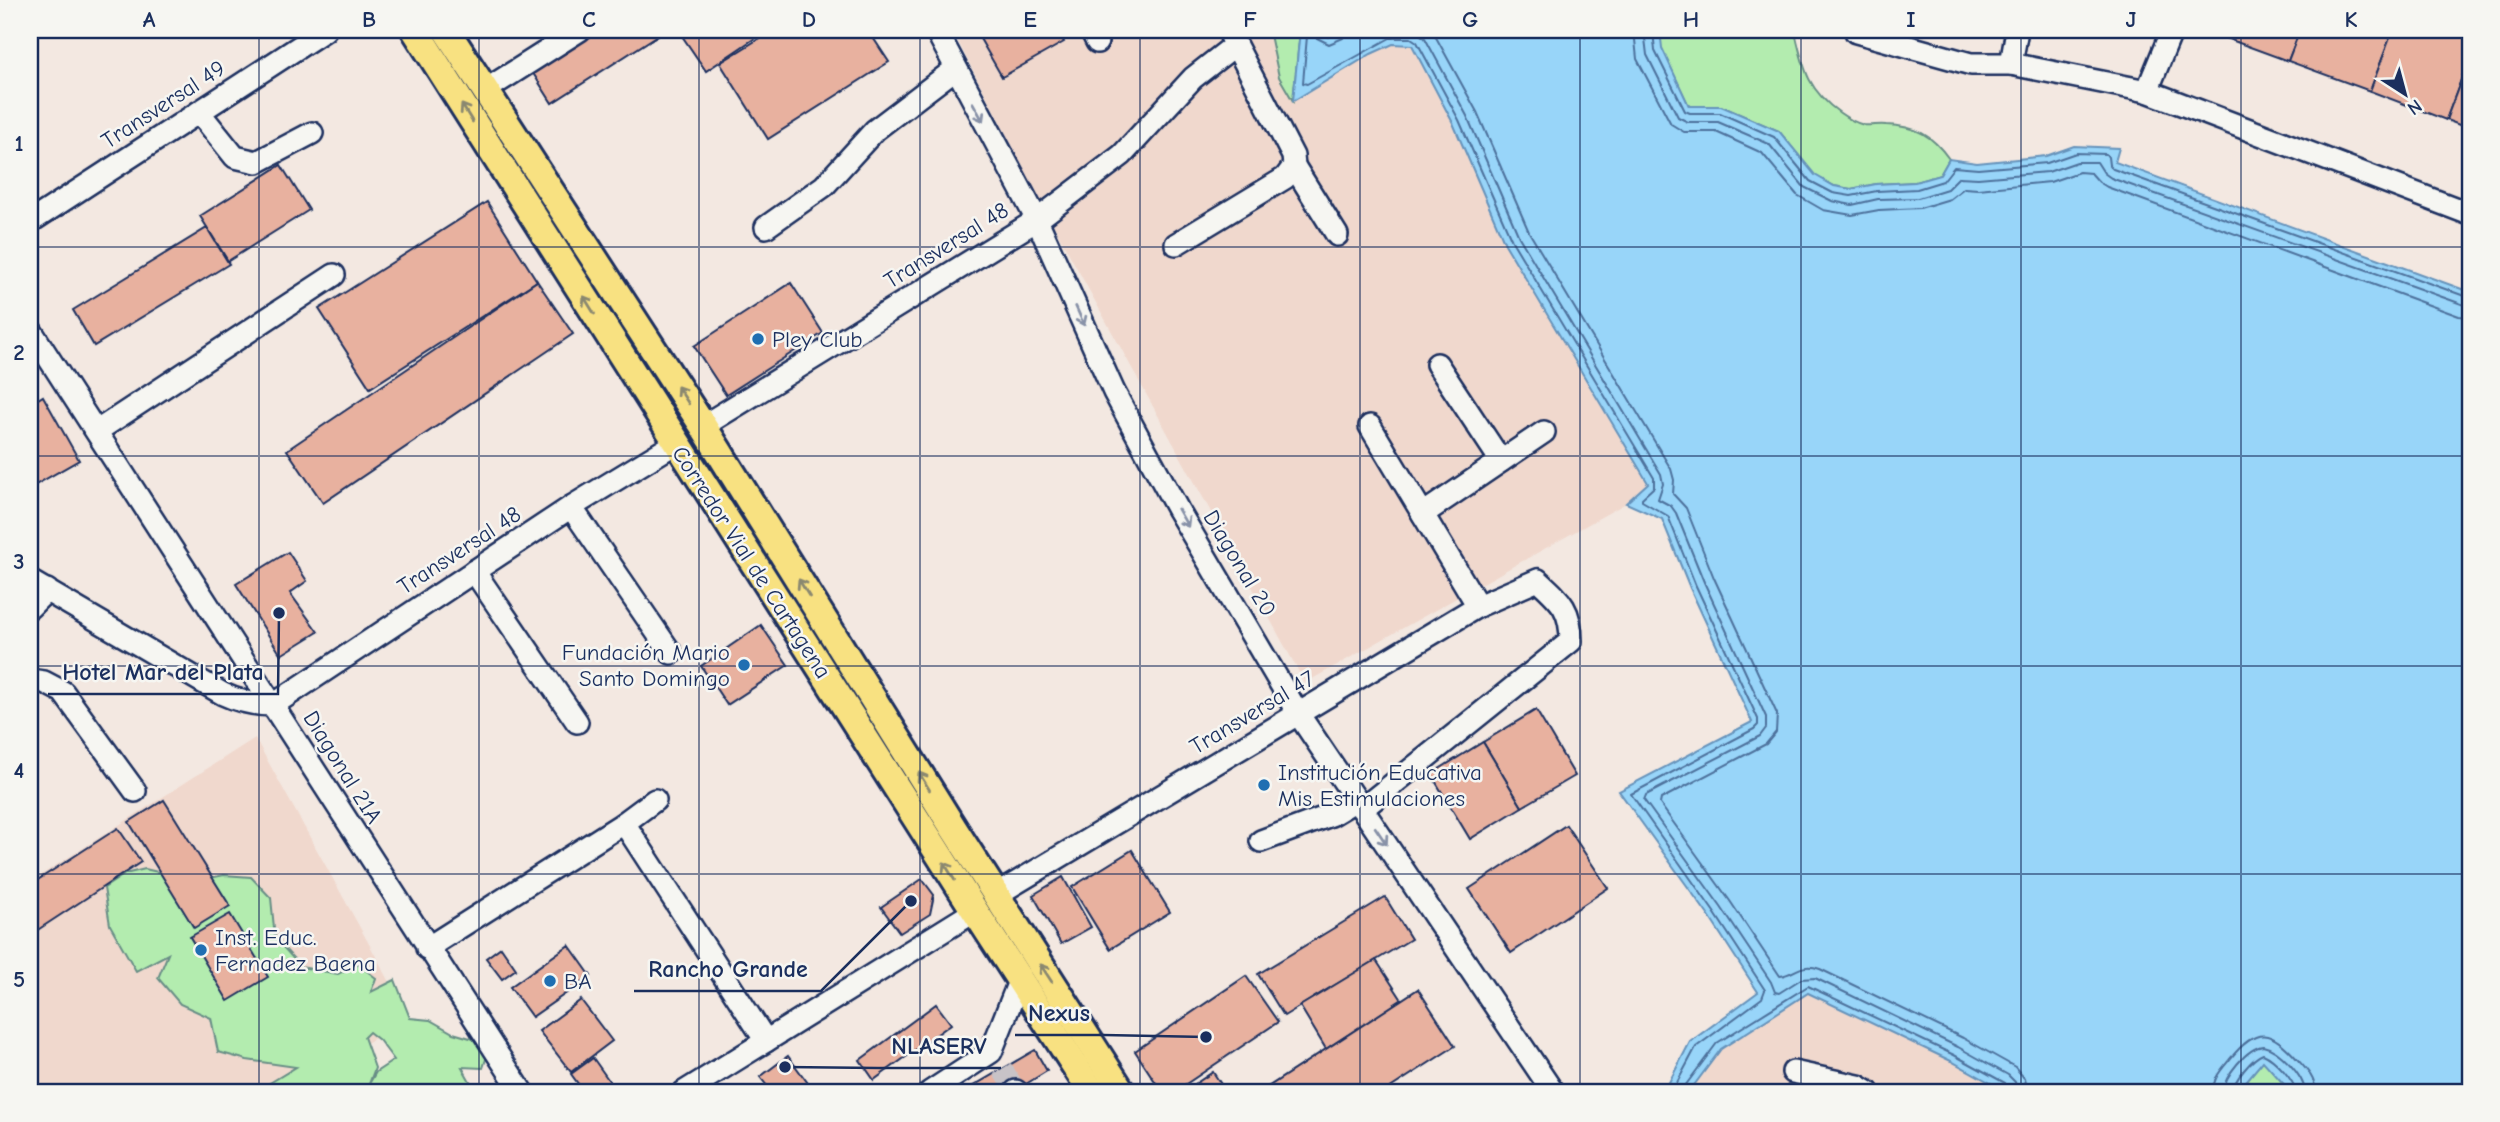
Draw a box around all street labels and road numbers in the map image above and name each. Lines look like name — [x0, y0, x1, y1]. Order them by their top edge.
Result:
street label: Transversal 49 — [96, 54, 230, 154]
street label: Transversal 48 — [879, 196, 1014, 294]
street label: Corredor Vial de Cartagena — [666, 441, 837, 683]
street label: Transversal 48 — [392, 501, 526, 600]
street label: Diagonal 20 — [1197, 505, 1282, 621]
street label: Transversal 47 — [1185, 665, 1320, 760]
street label: Diagonal 21A — [297, 706, 388, 829]

